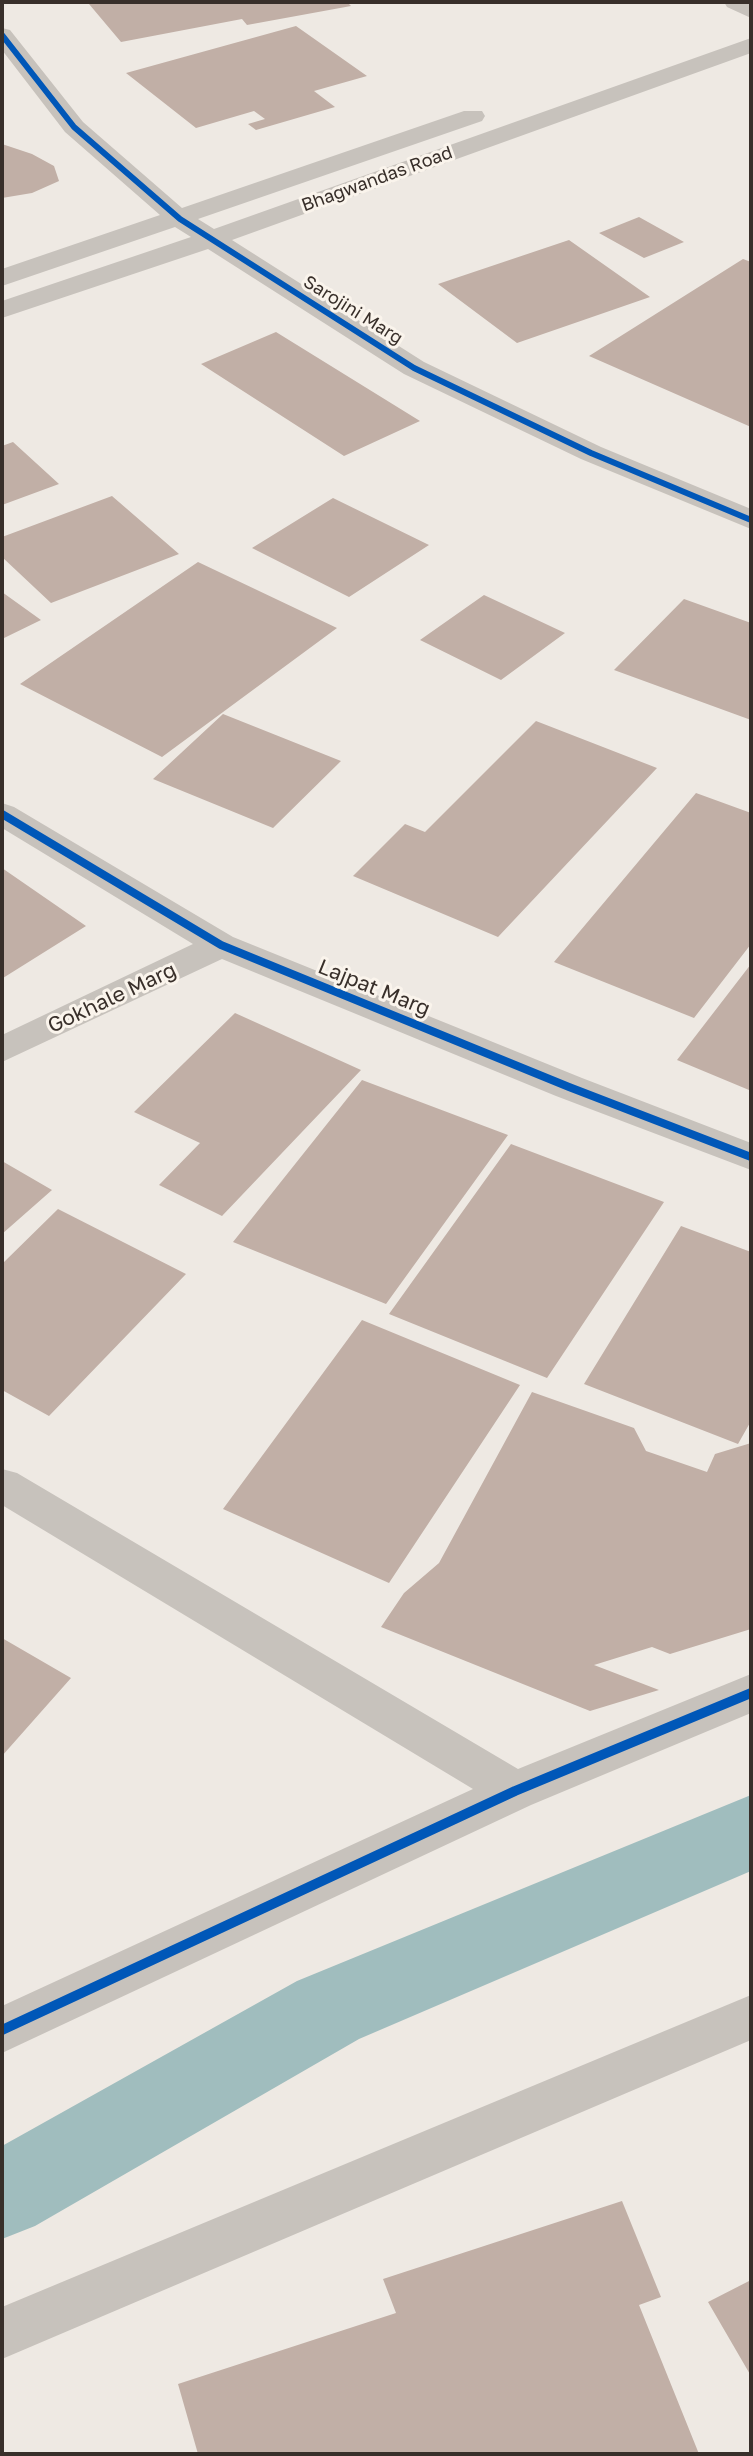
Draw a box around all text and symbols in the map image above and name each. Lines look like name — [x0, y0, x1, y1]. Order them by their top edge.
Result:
street label: Bhagwandas Road — [299, 142, 455, 216]
street label: Sarojini Marg — [299, 271, 407, 349]
street label: Lajpat Marg — [314, 954, 434, 1022]
street label: Gokhale Marg — [44, 957, 180, 1039]

